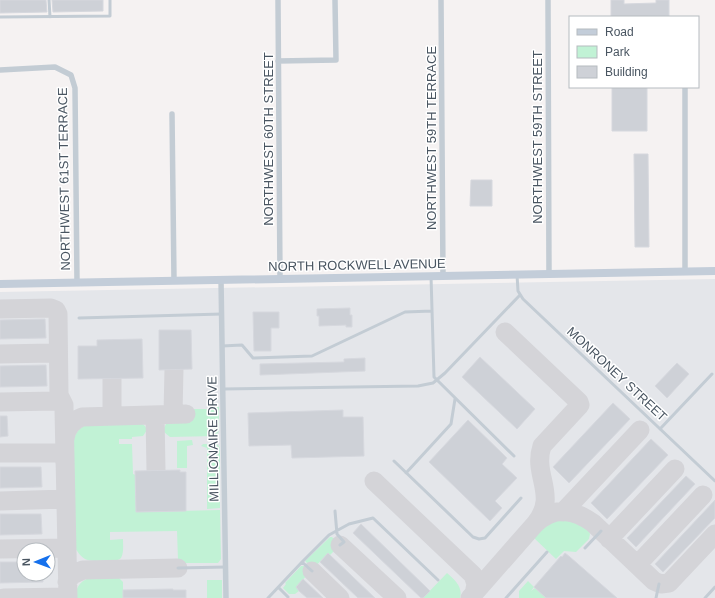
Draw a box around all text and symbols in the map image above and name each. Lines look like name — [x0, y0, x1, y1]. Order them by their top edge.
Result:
legend — [569, 16, 699, 88]
text: Road — [605, 25, 634, 39]
text: Park — [605, 45, 631, 59]
street label: NORTHWEST 59TH TERRACE — [424, 46, 439, 230]
street label: NORTHWEST 59TH STREET — [530, 50, 545, 224]
street label: NORTHWEST 60TH STREET — [261, 52, 276, 226]
text: Building — [605, 65, 648, 79]
street label: NORTHWEST 61ST TERRACE — [55, 87, 73, 271]
street label: NORTH ROCKWELL AVENUE — [268, 256, 446, 274]
street label: MONRONEY STREET — [564, 324, 670, 424]
street label: MILLIONAIRE DRIVE — [204, 376, 222, 502]
north arrow — [16, 542, 56, 582]
text: N — [20, 558, 32, 566]

